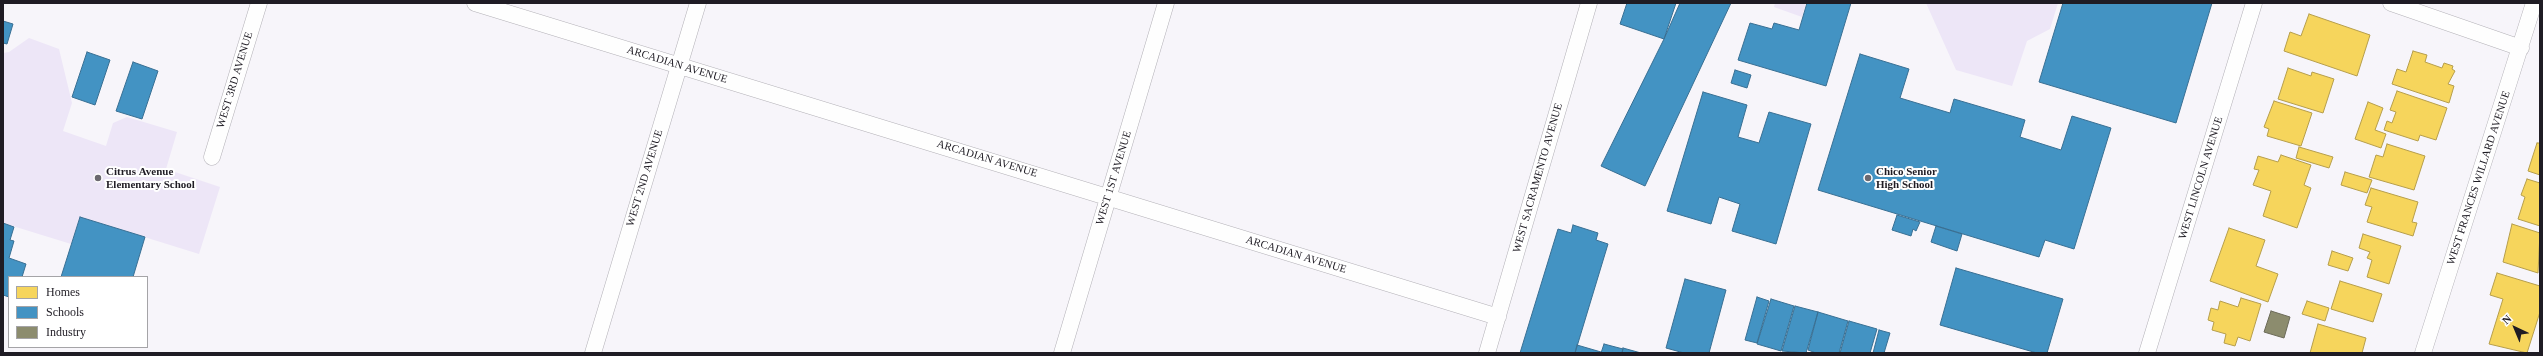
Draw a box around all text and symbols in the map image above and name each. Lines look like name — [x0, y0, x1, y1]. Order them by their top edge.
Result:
street label: WEST 3RD AVENUE — [214, 30, 256, 130]
street label: ARCADIAN AVENUE — [625, 43, 729, 87]
street label: WEST FRANCES WILLARD AVENUE — [2445, 89, 2513, 267]
street label: WEST SACRAMENTO AVENUE — [1510, 102, 1566, 254]
street label: WEST LINCOLN AVENUE — [2176, 115, 2226, 241]
street label: WEST 2ND AVENUE — [624, 128, 666, 228]
street label: WEST 1ST AVENUE — [1093, 129, 1135, 227]
street label: ARCADIAN AVENUE — [935, 137, 1039, 181]
place label: Citrus Avenue Elementary School — [106, 165, 195, 191]
place label: Chico Senior High School — [1876, 165, 1937, 191]
marker: Citrus Avenue Elementary School — [93, 173, 103, 183]
marker: Chico Senior High School — [1863, 173, 1873, 183]
street label: ARCADIAN AVENUE — [1244, 233, 1348, 277]
legend — [8, 276, 148, 348]
text: Homes — [46, 285, 80, 299]
text: Schools — [46, 305, 84, 319]
north arrow — [2495, 308, 2535, 348]
text: N — [2500, 312, 2514, 326]
text: Industry — [46, 325, 86, 339]

